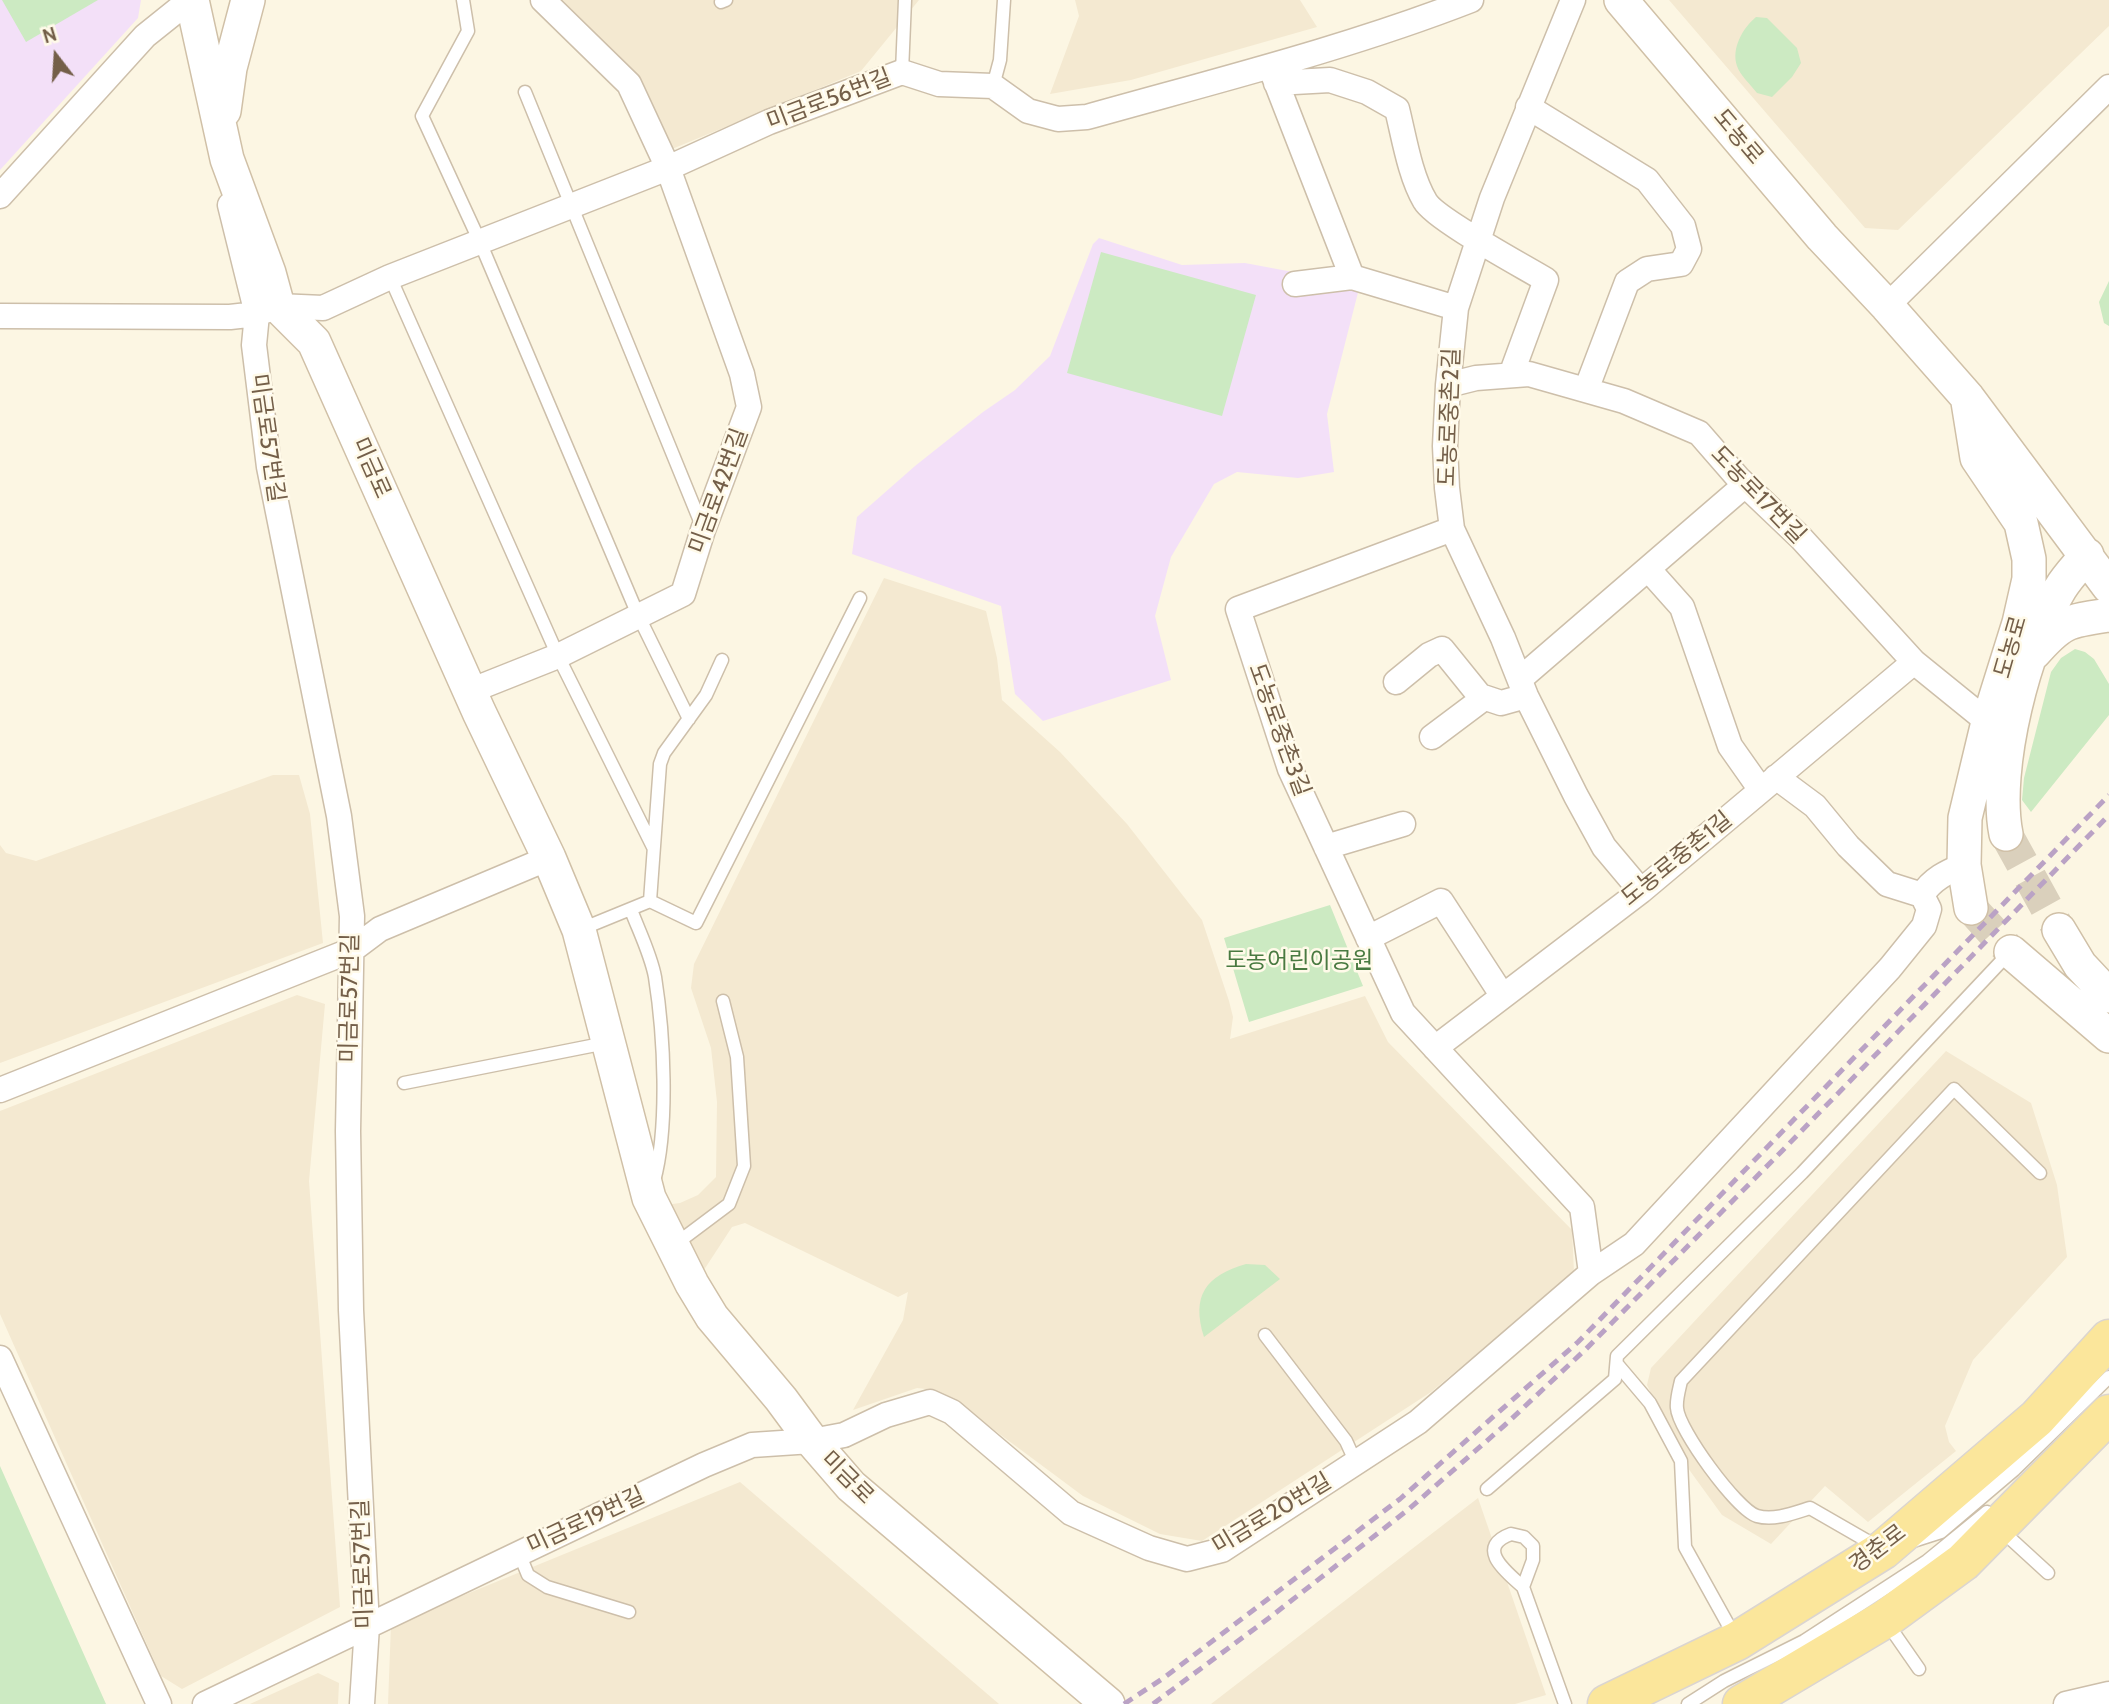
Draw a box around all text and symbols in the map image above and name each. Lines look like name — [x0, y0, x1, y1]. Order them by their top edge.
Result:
north arrow — [21, 21, 91, 91]
text: N — [40, 22, 60, 48]
street label: 미금로56번길 — [763, 64, 895, 136]
street label: 도농로 — [1707, 104, 1769, 170]
street label: 도농로중촌2길 — [1434, 347, 1466, 487]
street label: 미금로57번길 — [244, 372, 290, 504]
street label: 미금로42번길 — [684, 425, 754, 557]
street label: 미금로 — [345, 433, 397, 503]
street label: 도농로17번길 — [1705, 441, 1811, 549]
street label: 도농로 — [1989, 613, 2033, 681]
street label: 도농로중촌3길 — [1242, 660, 1316, 800]
street label: 도농로중촌1길 — [1616, 806, 1738, 912]
street label: 미금로57번길 — [335, 933, 365, 1063]
park label: 도농어린이공원 — [1225, 947, 1373, 975]
street label: 미금로 — [815, 1446, 879, 1510]
street label: 미금로20번길 — [1208, 1468, 1336, 1560]
street label: 미금로19번길 — [523, 1482, 649, 1560]
street label: 미금로57번길 — [347, 1499, 379, 1629]
street label: 경춘로 — [1844, 1519, 1912, 1579]

